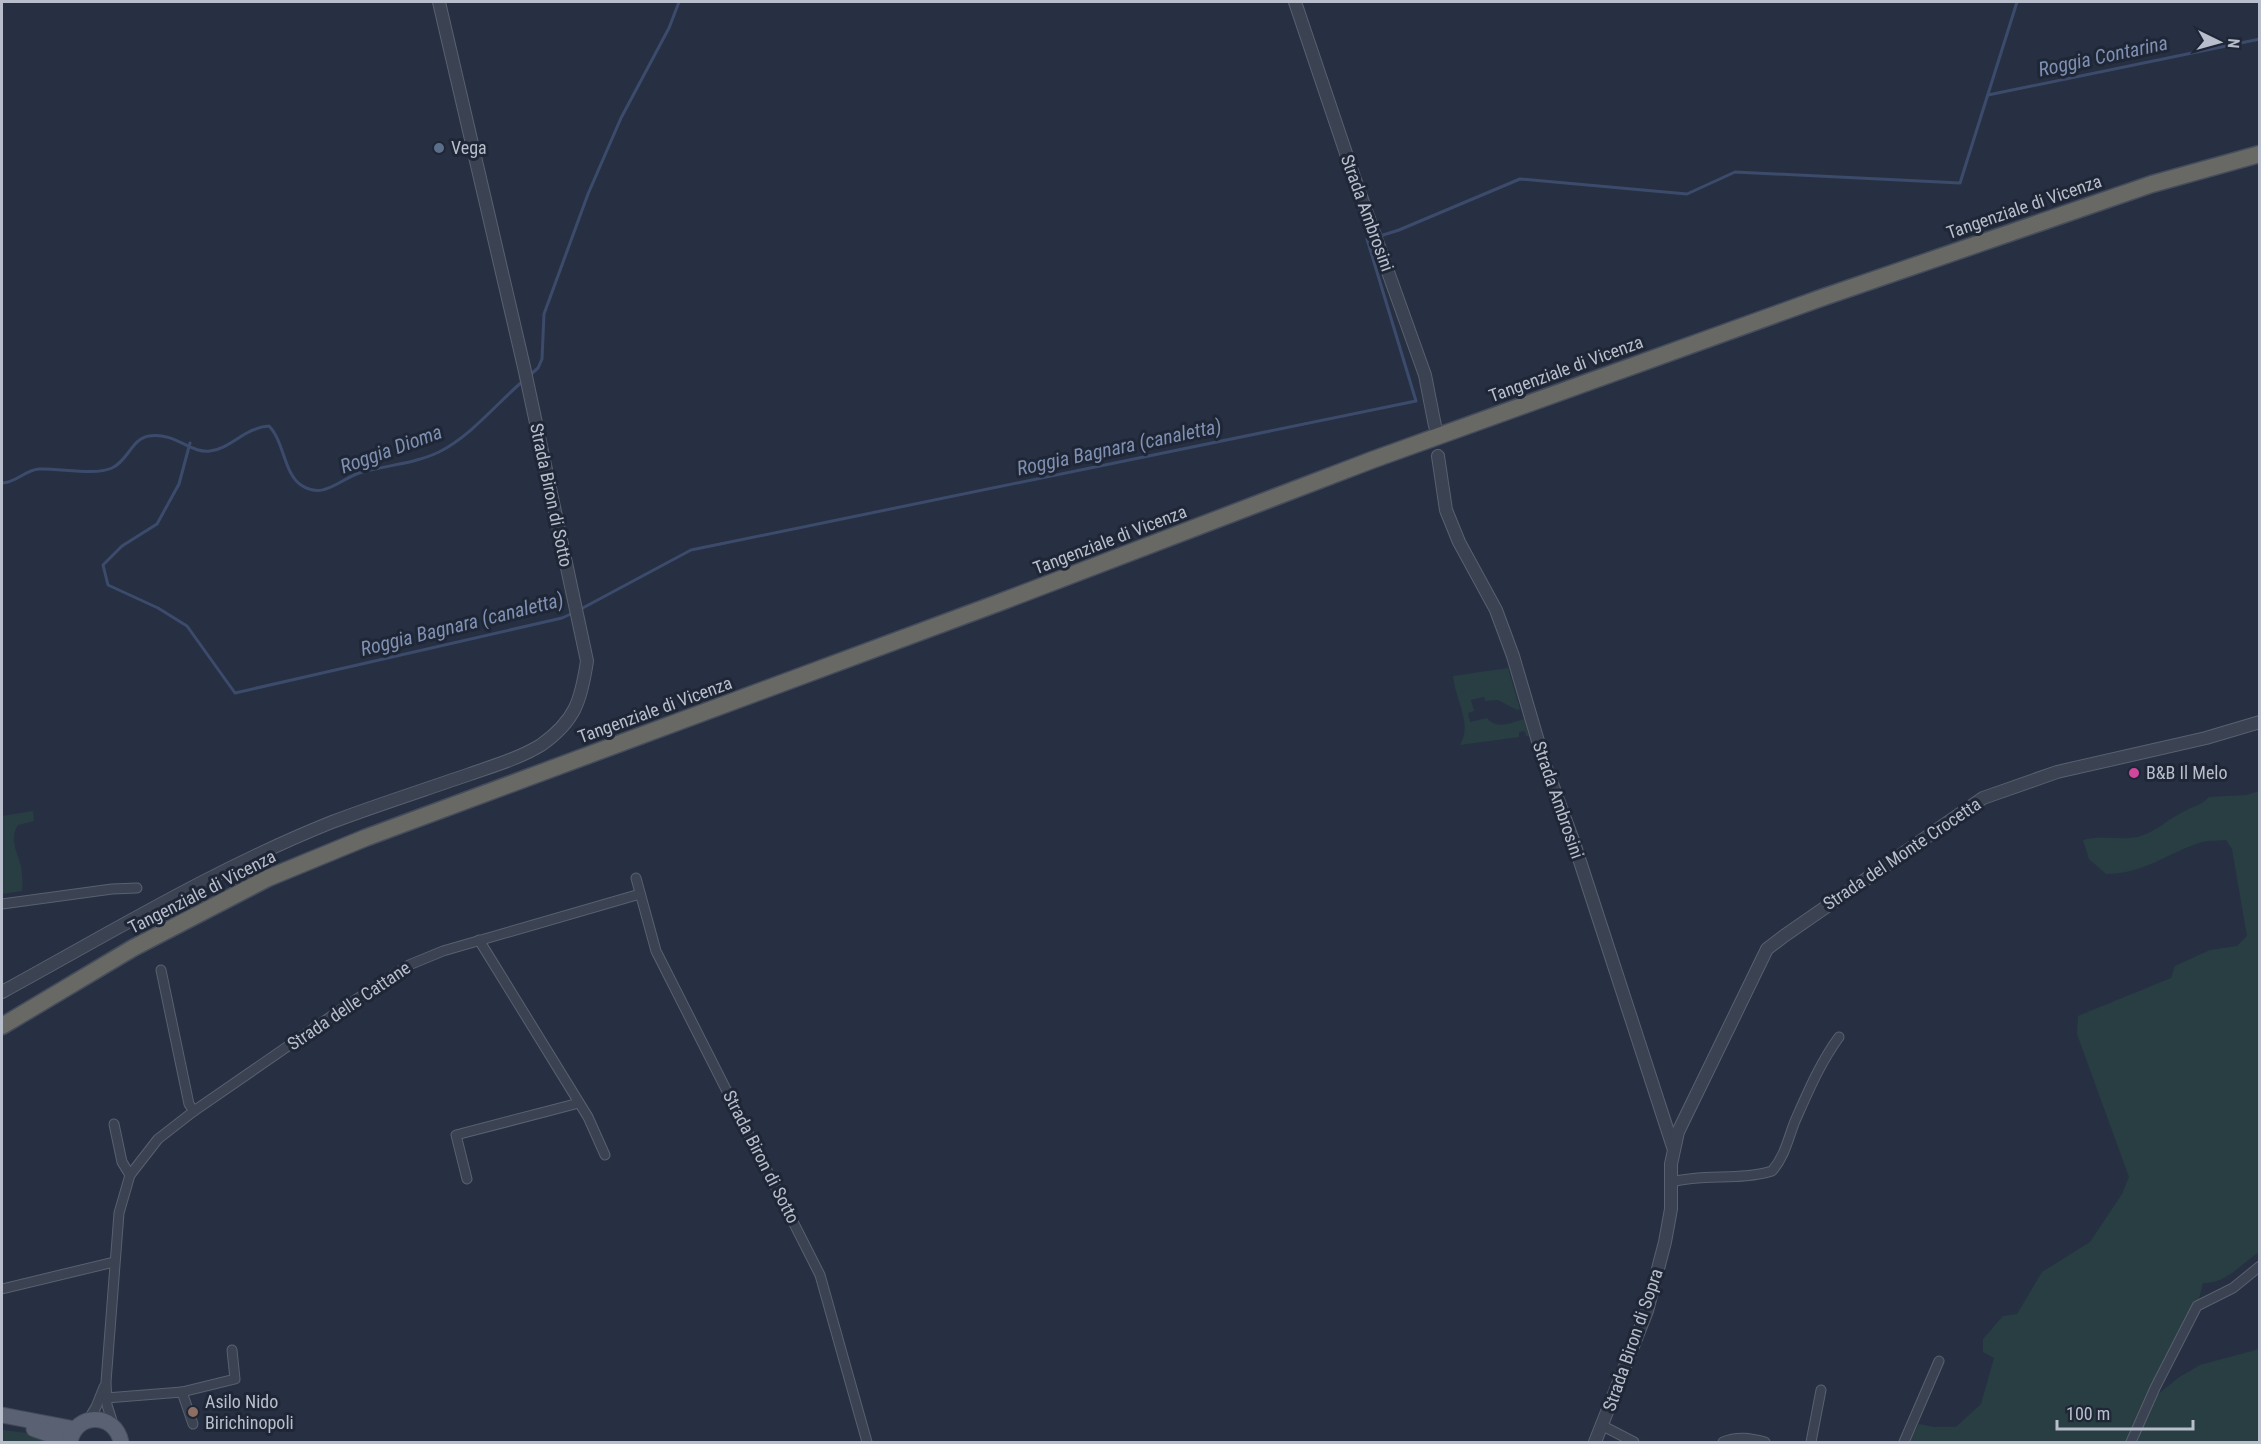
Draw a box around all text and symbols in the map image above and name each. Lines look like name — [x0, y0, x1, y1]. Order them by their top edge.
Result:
north arrow — [2189, 12, 2249, 72]
water label: Roggia Contarina — [2036, 31, 2170, 81]
text: N — [2224, 38, 2243, 49]
place label: Vega — [451, 137, 487, 158]
marker: Vega — [432, 141, 446, 155]
street label: Strada Ambrosini — [1337, 152, 1398, 274]
street label: Tangenziale di Vicenza — [1944, 170, 2104, 243]
street label: Tangenziale di Vicenza — [1486, 331, 1646, 406]
water label: Roggia Bagnara (canaletta) — [1015, 414, 1223, 480]
water label: Roggia Dioma — [337, 419, 445, 479]
street label: Strada Biron di Sotto — [526, 421, 577, 569]
street label: Tangenziale di Vicenza — [1030, 501, 1189, 578]
water label: Roggia Bagnara (canaletta) — [358, 587, 566, 661]
street label: Tangenziale di Vicenza — [575, 672, 735, 747]
street label: Strada Ambrosini — [1529, 739, 1588, 861]
place label: B&B Il Melo — [2146, 762, 2228, 783]
marker: B&B Il Melo — [2127, 766, 2141, 780]
street label: Strada del Monte Crocetta — [1819, 793, 1985, 914]
street label: Tangenziale di Vicenza — [125, 845, 279, 938]
street label: Strada delle Cattane — [283, 957, 414, 1054]
street label: Strada Biron di Sotto — [719, 1087, 804, 1227]
street label: Strada Biron di Sopra — [1598, 1266, 1667, 1414]
place label: Asilo Nido Birichinopoli — [205, 1391, 294, 1433]
scale bar — [2057, 1393, 2194, 1431]
text: 100 m — [2066, 1403, 2110, 1424]
marker: Asilo Nido Birichinopoli — [186, 1405, 200, 1419]

